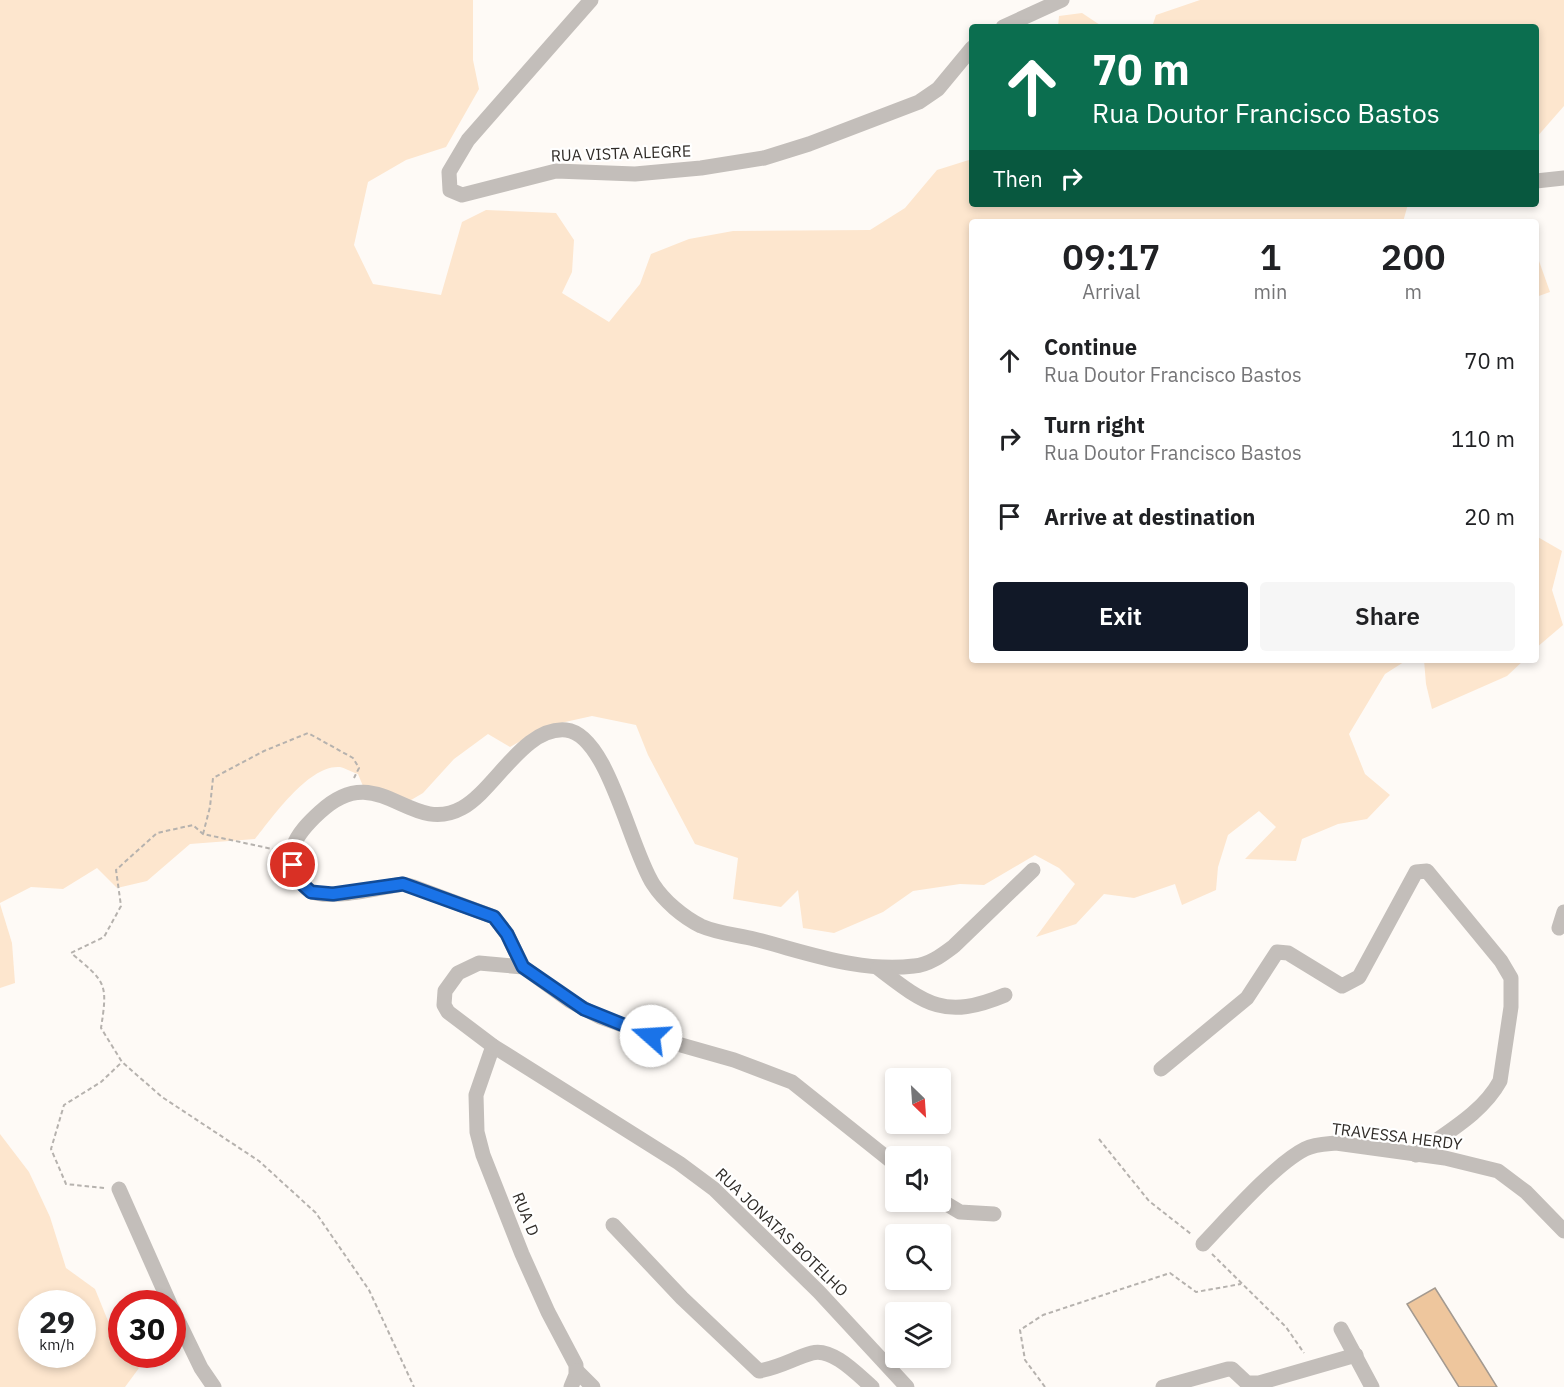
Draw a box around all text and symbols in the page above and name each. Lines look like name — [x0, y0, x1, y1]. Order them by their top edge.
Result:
text: 70 m — [1092, 42, 1190, 97]
icon: ahead — [993, 48, 1071, 126]
text: Rua Doutor Francisco Bastos — [1092, 95, 1440, 130]
street label: RUA VISTA ALEGRE — [550, 141, 692, 165]
icon: right — [1055, 162, 1088, 195]
text: Then — [993, 164, 1043, 193]
text: 09:17 — [1062, 233, 1160, 280]
text: 1 — [1260, 233, 1281, 280]
text: 200 — [1381, 233, 1446, 280]
text: Arrival — [1082, 278, 1140, 305]
text: min — [1254, 278, 1287, 305]
text: m — [1404, 278, 1422, 305]
text: Continue — [1044, 332, 1137, 361]
icon: ahead — [993, 344, 1026, 377]
text: 70 m — [1464, 346, 1515, 375]
text: Rua Doutor Francisco Bastos — [1044, 361, 1302, 388]
text: Turn right — [1044, 410, 1145, 439]
icon: right — [993, 422, 1026, 455]
text: 110 m — [1451, 424, 1515, 453]
text: Rua Doutor Francisco Bastos — [1044, 439, 1302, 466]
icon: arrive — [993, 500, 1026, 533]
text: Arrive at destination — [1044, 502, 1255, 531]
text: 20 m — [1464, 502, 1515, 531]
button: Exit — [993, 582, 1248, 651]
button: Share — [1260, 582, 1515, 651]
pin — [267, 839, 318, 890]
icon: arrive — [276, 848, 309, 881]
position arrow — [619, 1004, 683, 1068]
north arrow — [885, 1068, 951, 1134]
map controls — [885, 1068, 951, 1368]
street label: TRAVESSA HERDY — [1331, 1118, 1464, 1154]
button: sound — [885, 1146, 951, 1212]
street label: RUA JONATAS BOTELHO — [711, 1163, 853, 1301]
street label: RUA D — [508, 1189, 544, 1239]
button: search — [885, 1224, 951, 1290]
speed limit sign: 30 — [108, 1290, 186, 1368]
text: 29 — [39, 1302, 75, 1341]
button: layers — [885, 1302, 951, 1368]
text: km/h — [39, 1335, 75, 1354]

